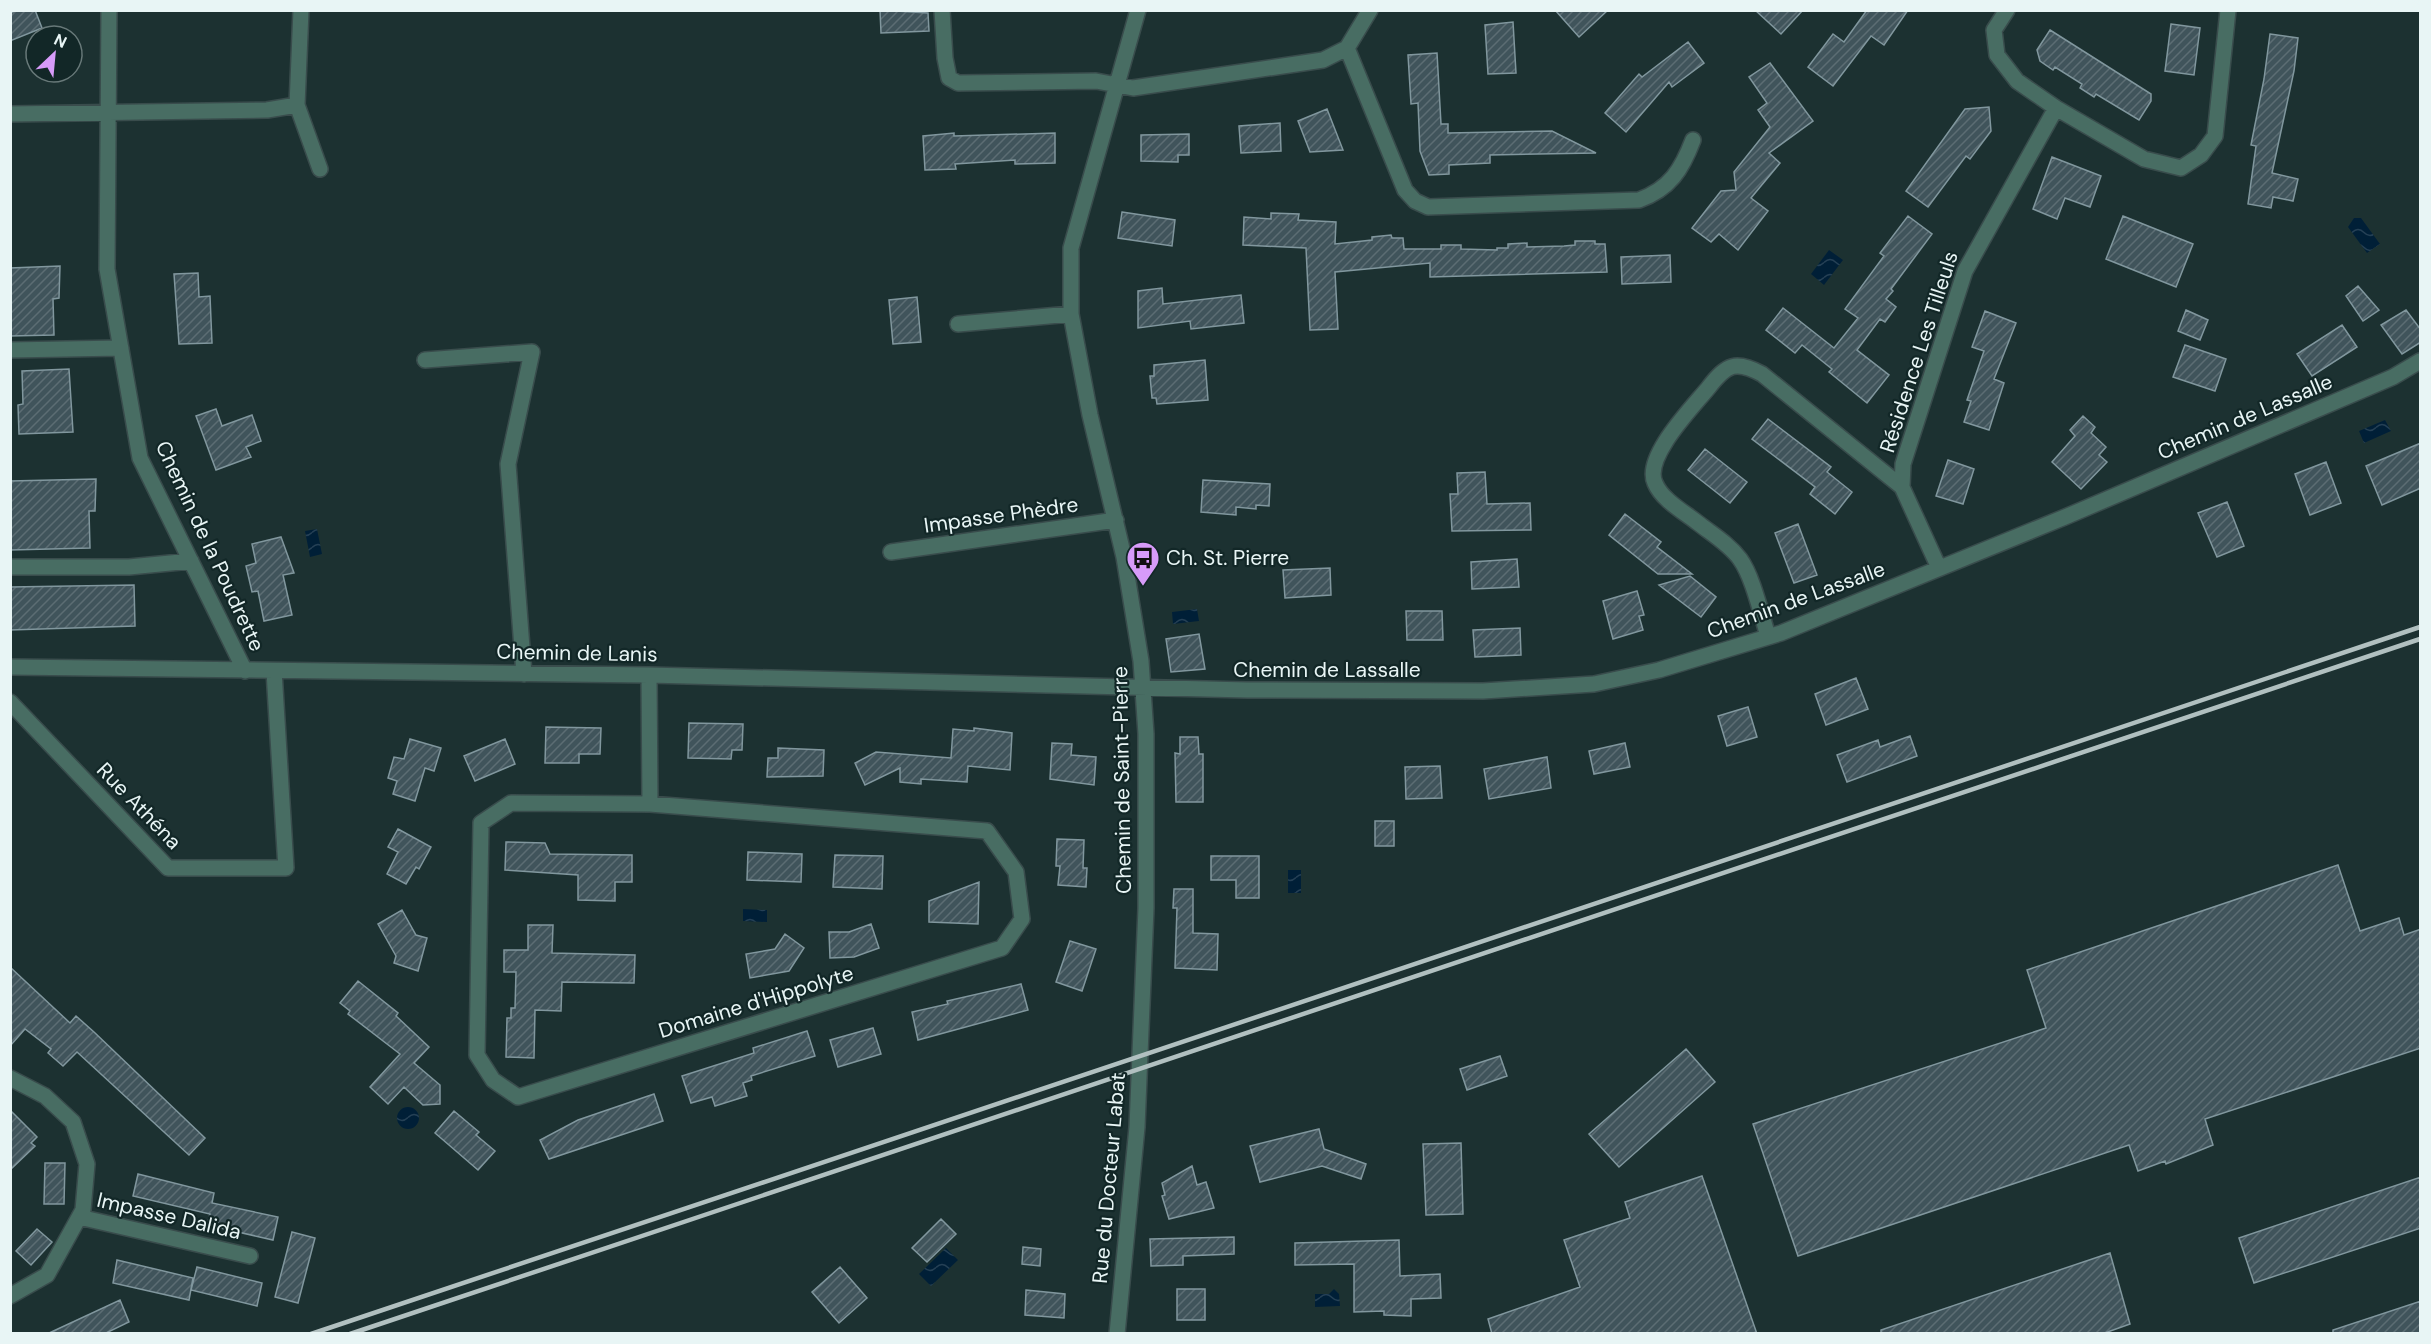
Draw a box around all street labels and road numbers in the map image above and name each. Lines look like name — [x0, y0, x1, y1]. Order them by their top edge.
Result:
street label: Résidence Les Tilleuls — [1873, 248, 1965, 456]
street label: Chemin de Lassalle — [2153, 367, 2337, 467]
street label: Chemin de la Poudrette — [149, 436, 271, 656]
street label: Impasse Phèdre — [922, 490, 1080, 540]
street label: Chemin de Lassalle — [1703, 555, 1889, 645]
street label: Chemin de Lanis — [496, 638, 658, 668]
street label: Chemin de Lassalle — [1233, 656, 1421, 684]
street label: Chemin de Saint-Pierre — [1106, 666, 1138, 894]
street label: Rue Athéna — [90, 756, 188, 856]
street label: Domaine d'Hippolyte — [655, 959, 857, 1045]
street label: Rue du Docteur Labat — [1086, 1071, 1132, 1285]
street label: Impasse Dalida — [94, 1186, 244, 1246]

